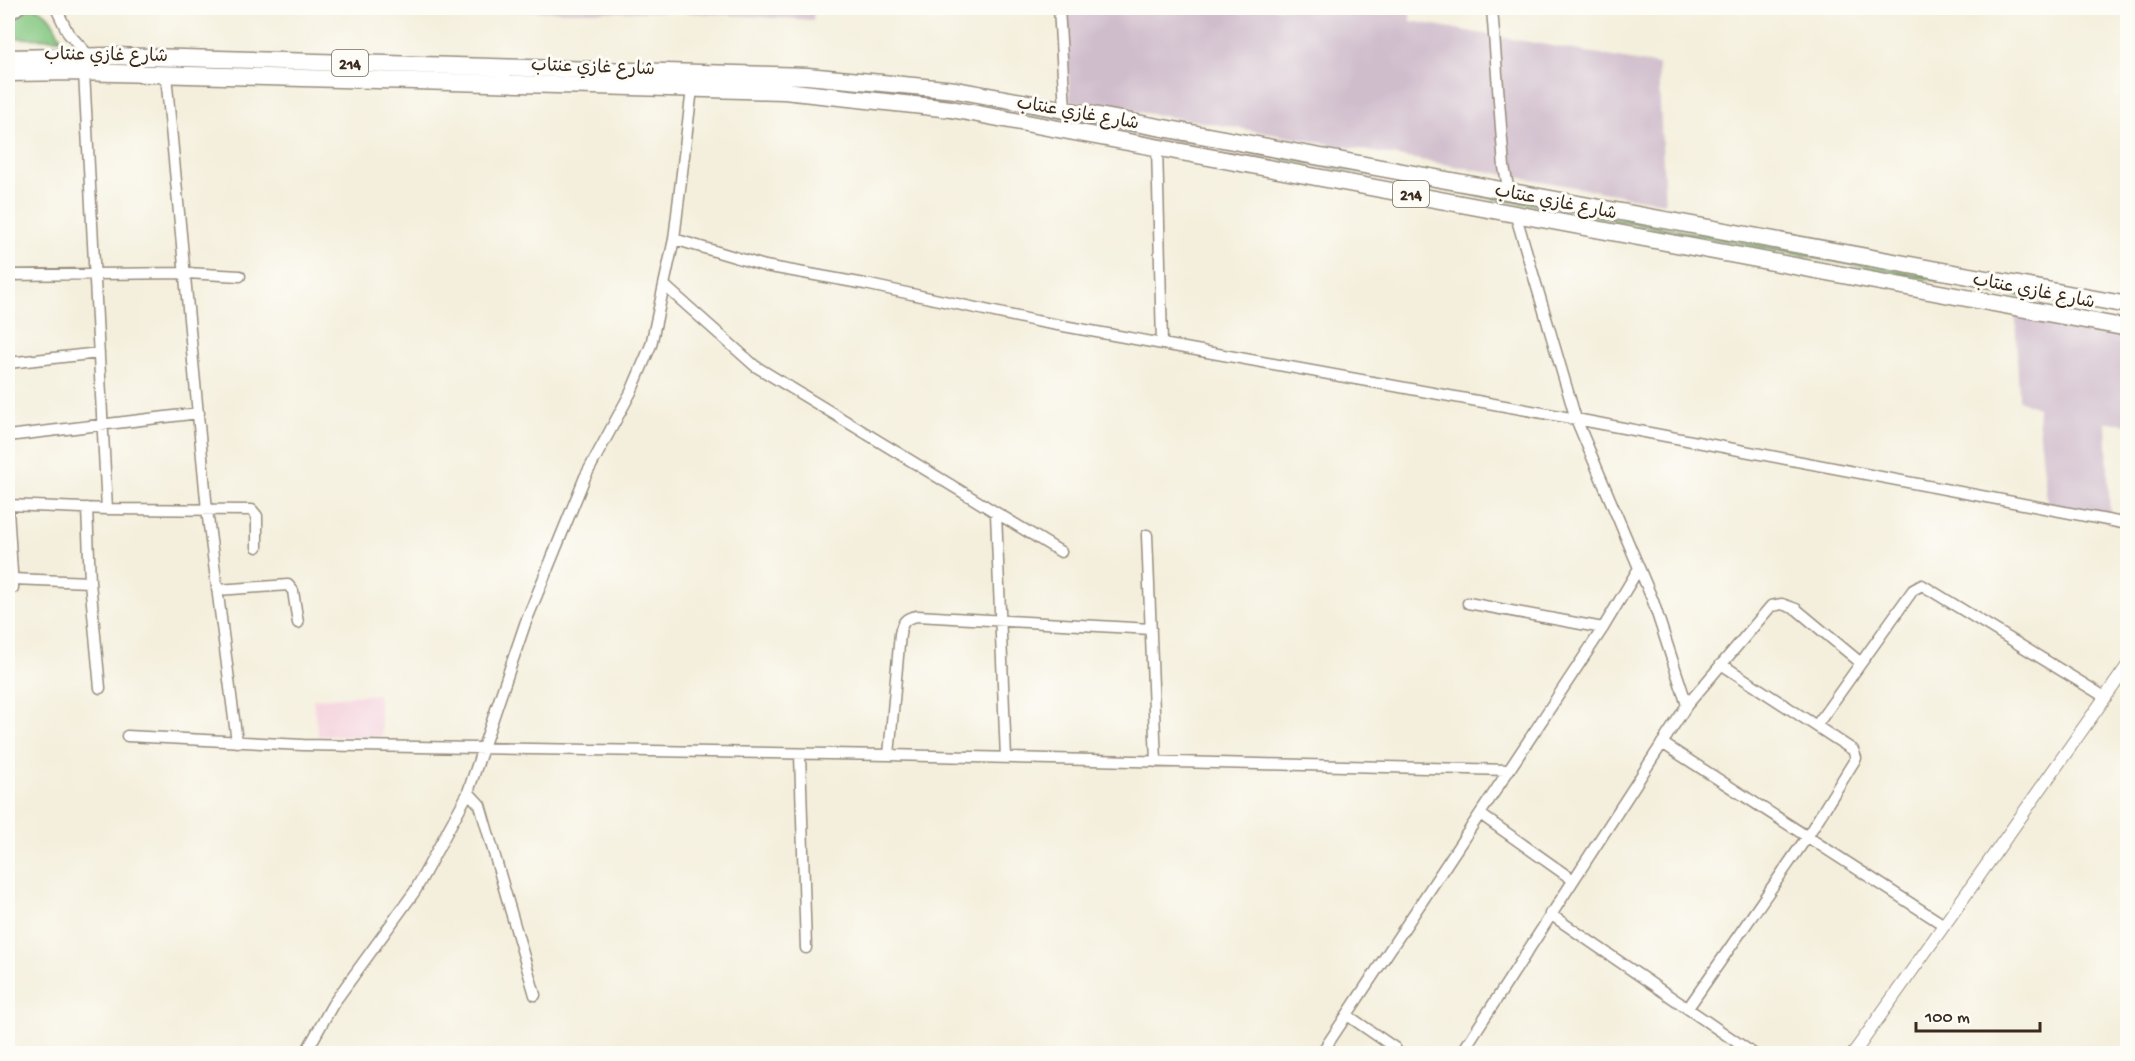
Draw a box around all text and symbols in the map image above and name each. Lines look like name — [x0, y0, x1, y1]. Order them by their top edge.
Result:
street label: شارع غازي عنتاب — [44, 45, 168, 68]
road number: 214 — [332, 50, 368, 76]
street label: شارع غازي عنتاب — [531, 56, 655, 81]
street label: شارع غازي عنتاب — [1015, 93, 1140, 136]
road number: 214 — [1393, 181, 1429, 207]
street label: شارع غازي عنتاب — [1493, 181, 1618, 226]
street label: شارع غازي عنتاب — [1971, 270, 2096, 315]
scale bar — [1916, 995, 2040, 1033]
text: 100 m — [1924, 1008, 1970, 1029]

